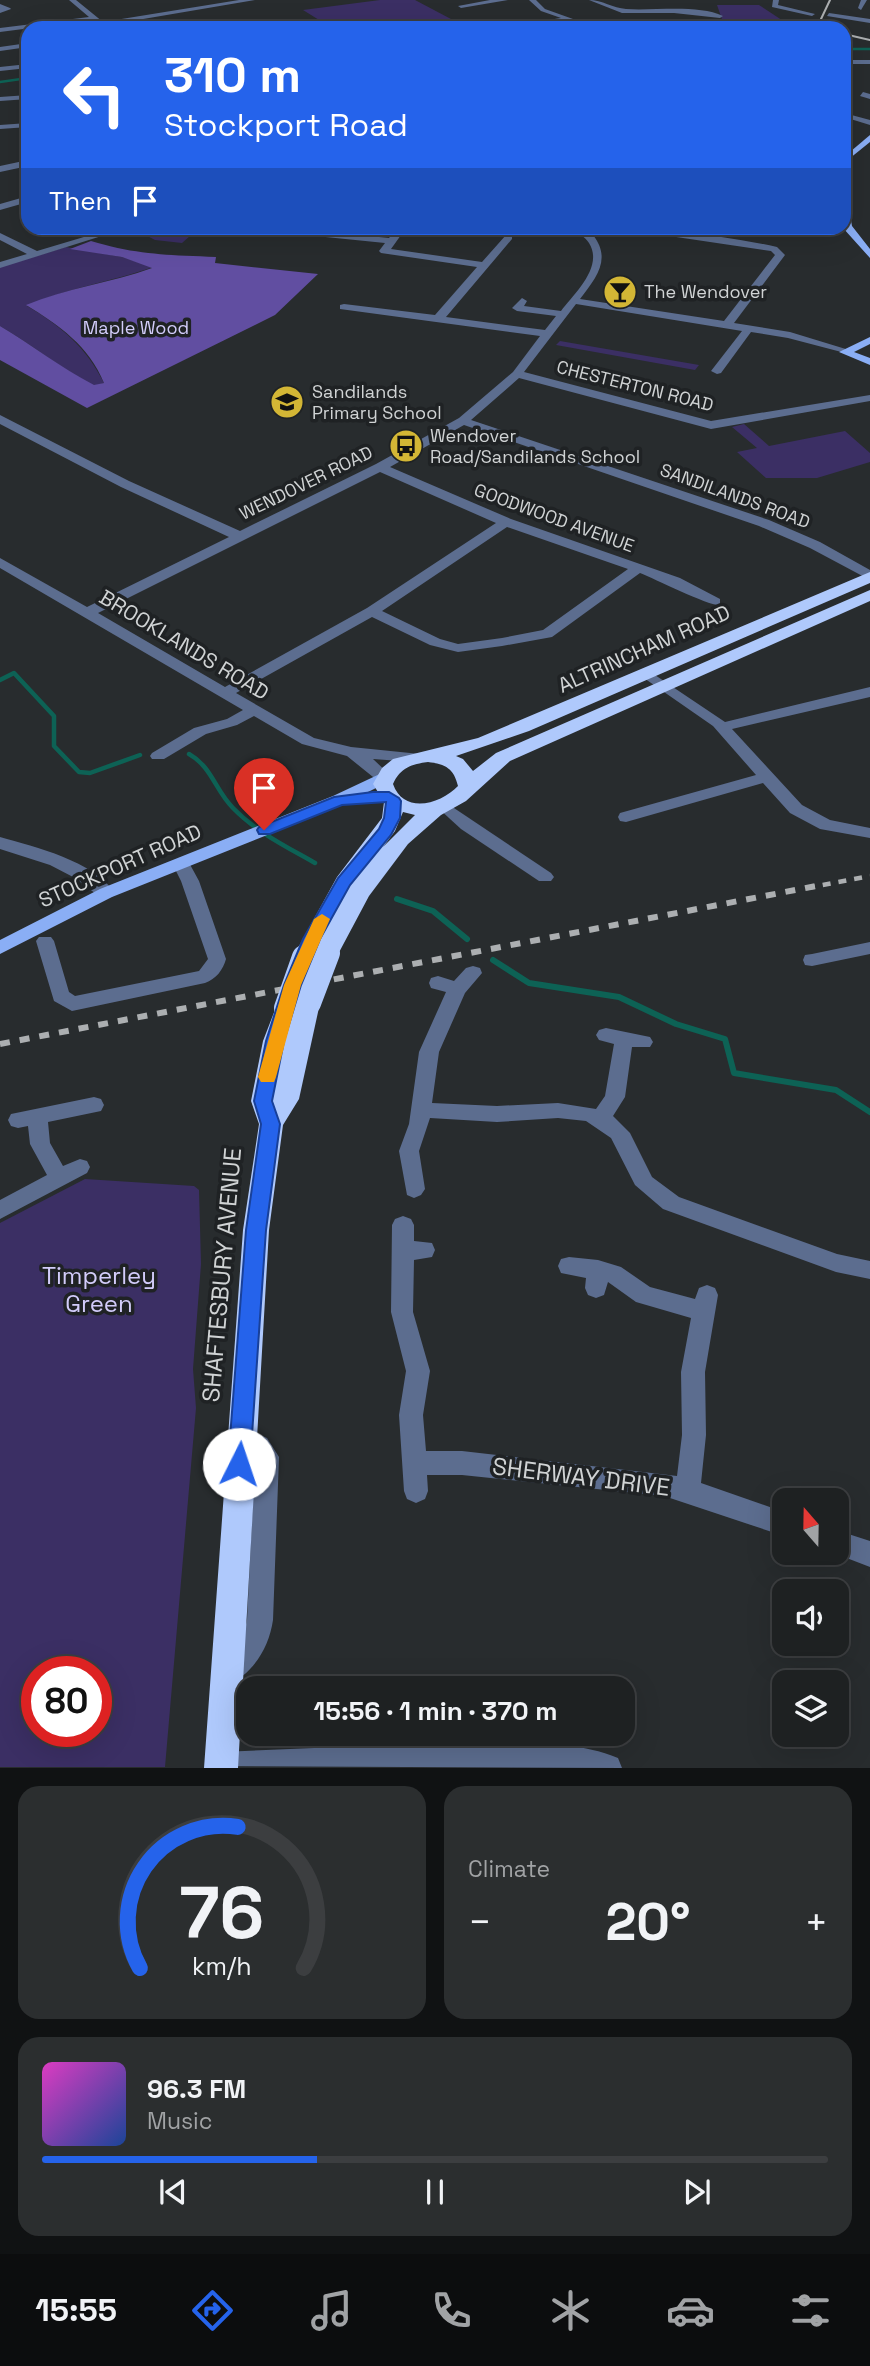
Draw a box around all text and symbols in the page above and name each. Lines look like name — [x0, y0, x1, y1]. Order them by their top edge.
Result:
text: 310 m — [164, 44, 301, 106]
icon: left — [49, 49, 140, 140]
text: Stockport Road — [164, 105, 408, 145]
icon: arrive — [126, 182, 164, 220]
text: Then — [49, 184, 112, 218]
bar icon: The Wendover — [601, 273, 639, 311]
place label: The Wendover — [644, 280, 767, 303]
park label: Maple Wood — [83, 316, 189, 339]
street label: CHESTERTON ROAD — [554, 355, 716, 416]
place label: Sandilands Primary School — [312, 380, 442, 424]
school or university icon: Sandilands Primary School — [268, 383, 306, 421]
place label: Wendover Road/Sandilands School — [430, 424, 640, 468]
bus stop icon: Wendover Road/Sandilands School — [387, 427, 425, 465]
street label: WENDOVER ROAD — [235, 440, 376, 525]
street label: SANDILANDS ROAD — [657, 458, 813, 533]
street label: GOODWOOD AVENUE — [471, 478, 637, 557]
street label: BROOKLANDS ROAD — [95, 583, 274, 706]
street label: ALTRINCHAM ROAD — [553, 598, 734, 699]
pin — [234, 758, 294, 830]
icon: arrive — [245, 769, 283, 807]
street label: STOCKPORT ROAD — [34, 818, 205, 914]
street label: SHAFTESBURY AVENUE — [195, 1146, 248, 1403]
park label: Timperley Green — [42, 1260, 156, 1319]
position arrow — [202, 1427, 276, 1501]
street label: SHERWAY DRIVE — [491, 1450, 672, 1503]
north arrow — [772, 1488, 849, 1564]
map controls — [772, 1488, 849, 1747]
button: sound — [772, 1579, 849, 1656]
speed limit sign: 80 — [21, 1656, 112, 1747]
button: layers — [772, 1670, 849, 1747]
text: 15:56 · 1 min · 370 m — [314, 1694, 557, 1728]
text: Climate — [468, 1854, 550, 1884]
text: 76 — [179, 1867, 265, 1960]
text: 20° — [605, 1889, 691, 1955]
text: − — [468, 1898, 492, 1946]
text: + — [804, 1898, 828, 1946]
text: km/h — [192, 1950, 252, 1982]
text: 96.3 FM — [147, 2072, 246, 2106]
text: Music — [147, 2106, 212, 2136]
icon: previous — [154, 2173, 192, 2211]
icon: pause — [416, 2173, 454, 2211]
icon: next — [678, 2173, 716, 2211]
icon: directions — [188, 2286, 237, 2335]
icon: music — [307, 2286, 356, 2335]
icon: phone — [427, 2286, 476, 2335]
icon: climate — [546, 2286, 595, 2335]
icon: car — [666, 2286, 715, 2335]
icon: filters — [786, 2286, 835, 2335]
text: 15:55 — [35, 2290, 117, 2330]

